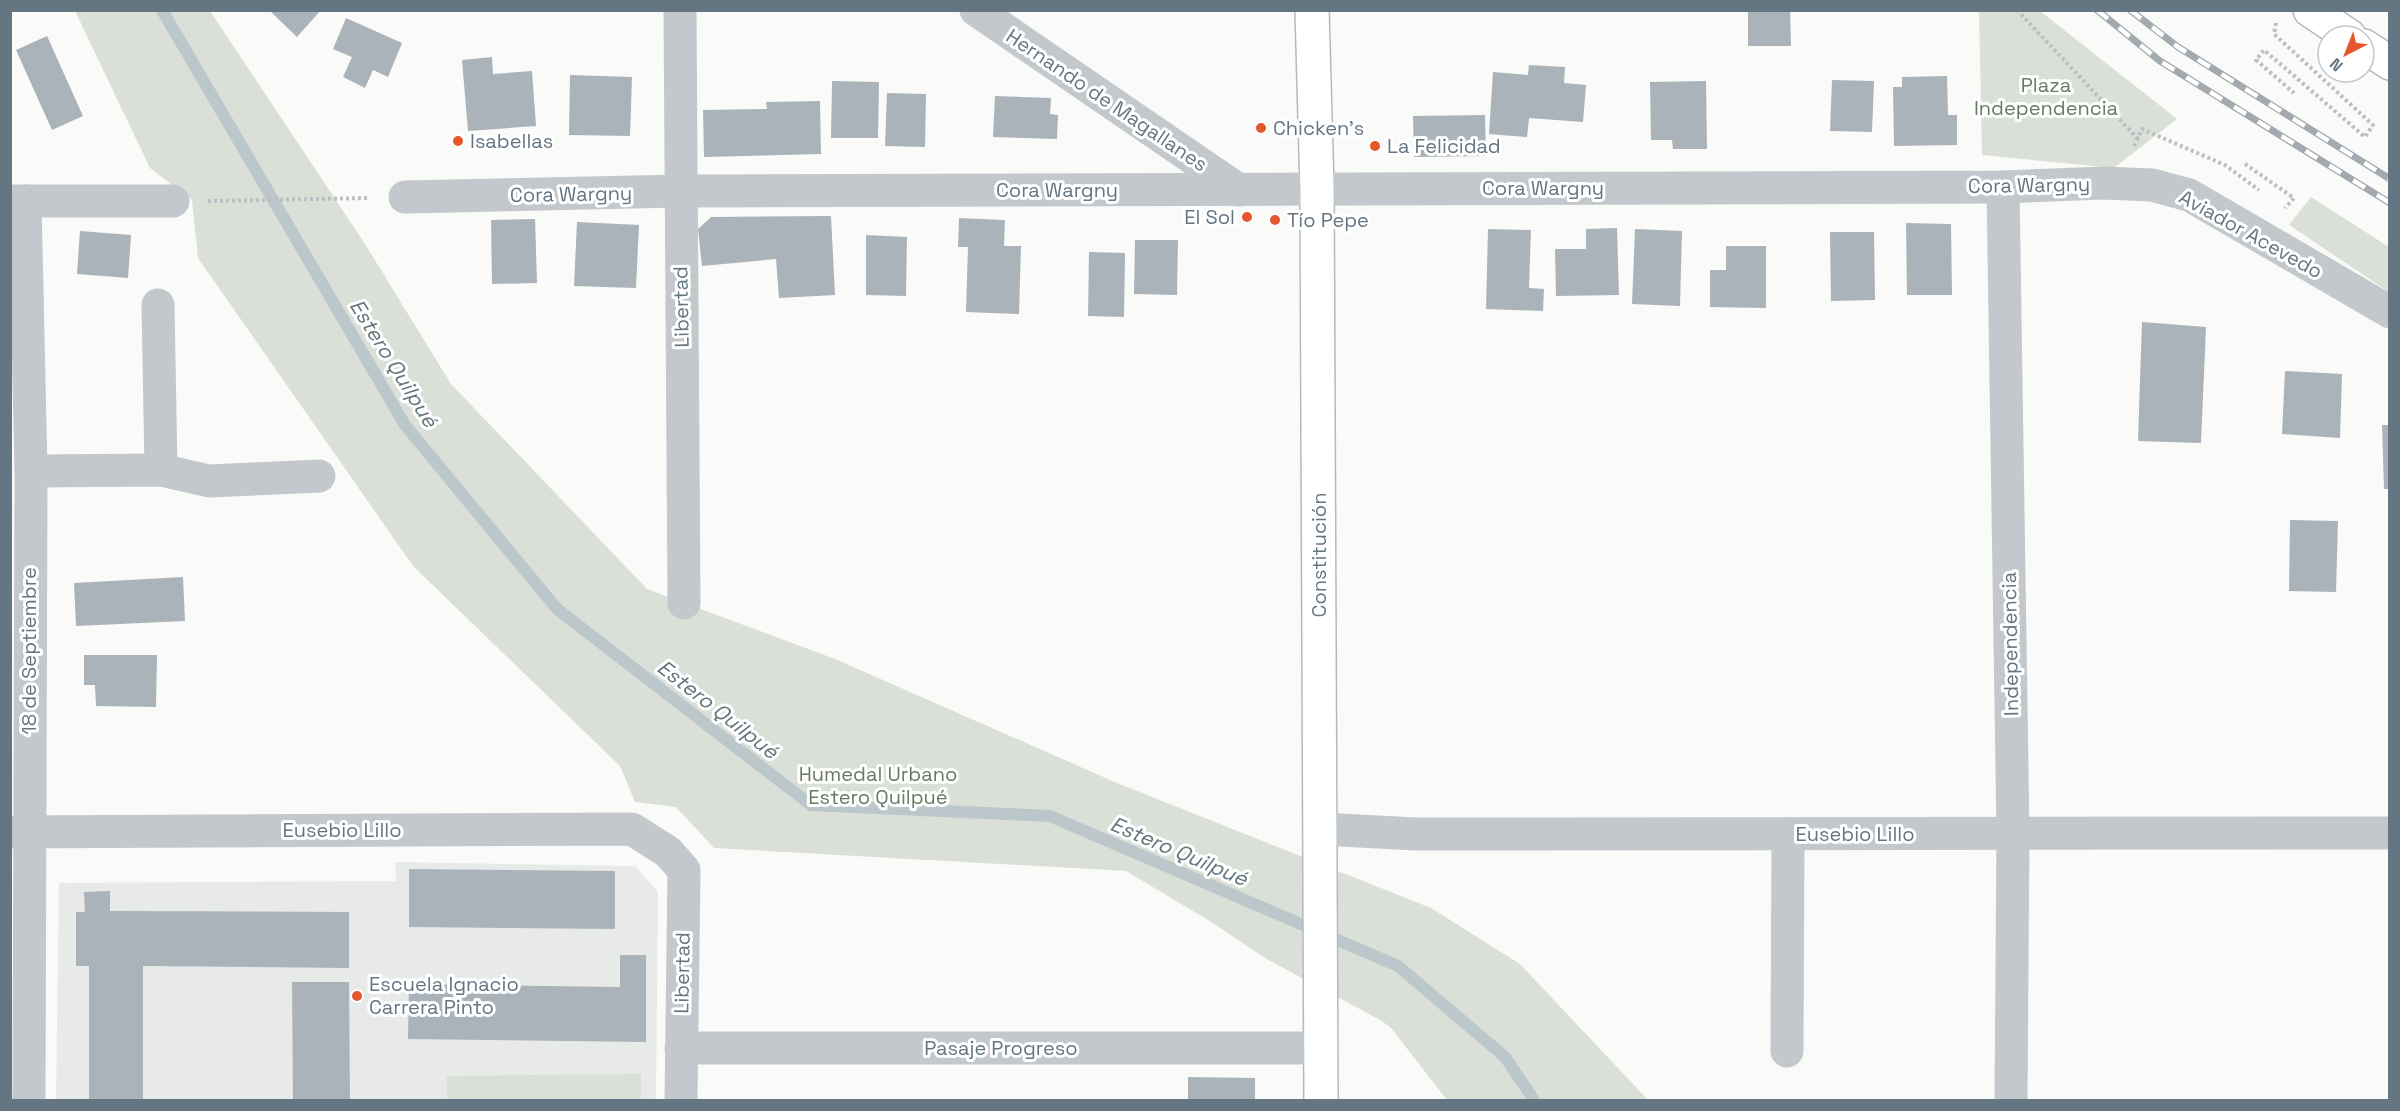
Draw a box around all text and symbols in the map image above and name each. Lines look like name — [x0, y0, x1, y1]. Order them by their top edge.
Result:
street label: Hernando de Magallanes — [1001, 23, 1213, 177]
north arrow — [2316, 24, 2376, 84]
text: N — [2325, 53, 2347, 76]
park label: Plaza Independencia — [1974, 72, 2118, 121]
place label: Chicken's — [1273, 115, 1364, 141]
marker: Chicken's — [1254, 121, 1268, 135]
place label: Isabellas — [470, 128, 553, 154]
place label: La Felicidad — [1387, 133, 1501, 159]
marker: Isabellas — [451, 134, 465, 148]
marker: La Felicidad — [1368, 139, 1382, 153]
street label: Cora Wargny — [1968, 171, 2090, 199]
street label: Cora Wargny — [1482, 175, 1604, 201]
street label: Cora Wargny — [996, 177, 1118, 203]
street label: Cora Wargny — [510, 180, 632, 208]
street label: Aviador Acevedo — [2175, 184, 2327, 284]
place label: El Sol — [1184, 204, 1235, 230]
place label: Tío Pepe — [1287, 207, 1369, 233]
marker: El Sol — [1240, 210, 1254, 224]
marker: Tío Pepe — [1268, 213, 1282, 227]
street label: Libertad — [667, 266, 695, 348]
water label: Estero Quilpué — [344, 294, 445, 434]
street label: Constitución — [1306, 493, 1332, 617]
street label: 18 de Septiembre — [16, 567, 42, 735]
street label: Independencia — [1996, 572, 2024, 716]
water label: Estero Quilpué — [652, 653, 785, 766]
park label: Humedal Urbano Estero Quilpué — [799, 761, 957, 810]
water label: Estero Quilpué — [1106, 810, 1253, 893]
street label: Eusebio Lillo — [282, 817, 402, 843]
street label: Eusebio Lillo — [1795, 821, 1915, 847]
street label: Libertad — [668, 932, 696, 1014]
place label: Escuela Ignacio Carrera Pinto — [369, 971, 519, 1020]
marker: Escuela Ignacio Carrera Pinto — [350, 989, 364, 1003]
street label: Pasaje Progreso — [924, 1035, 1078, 1061]

